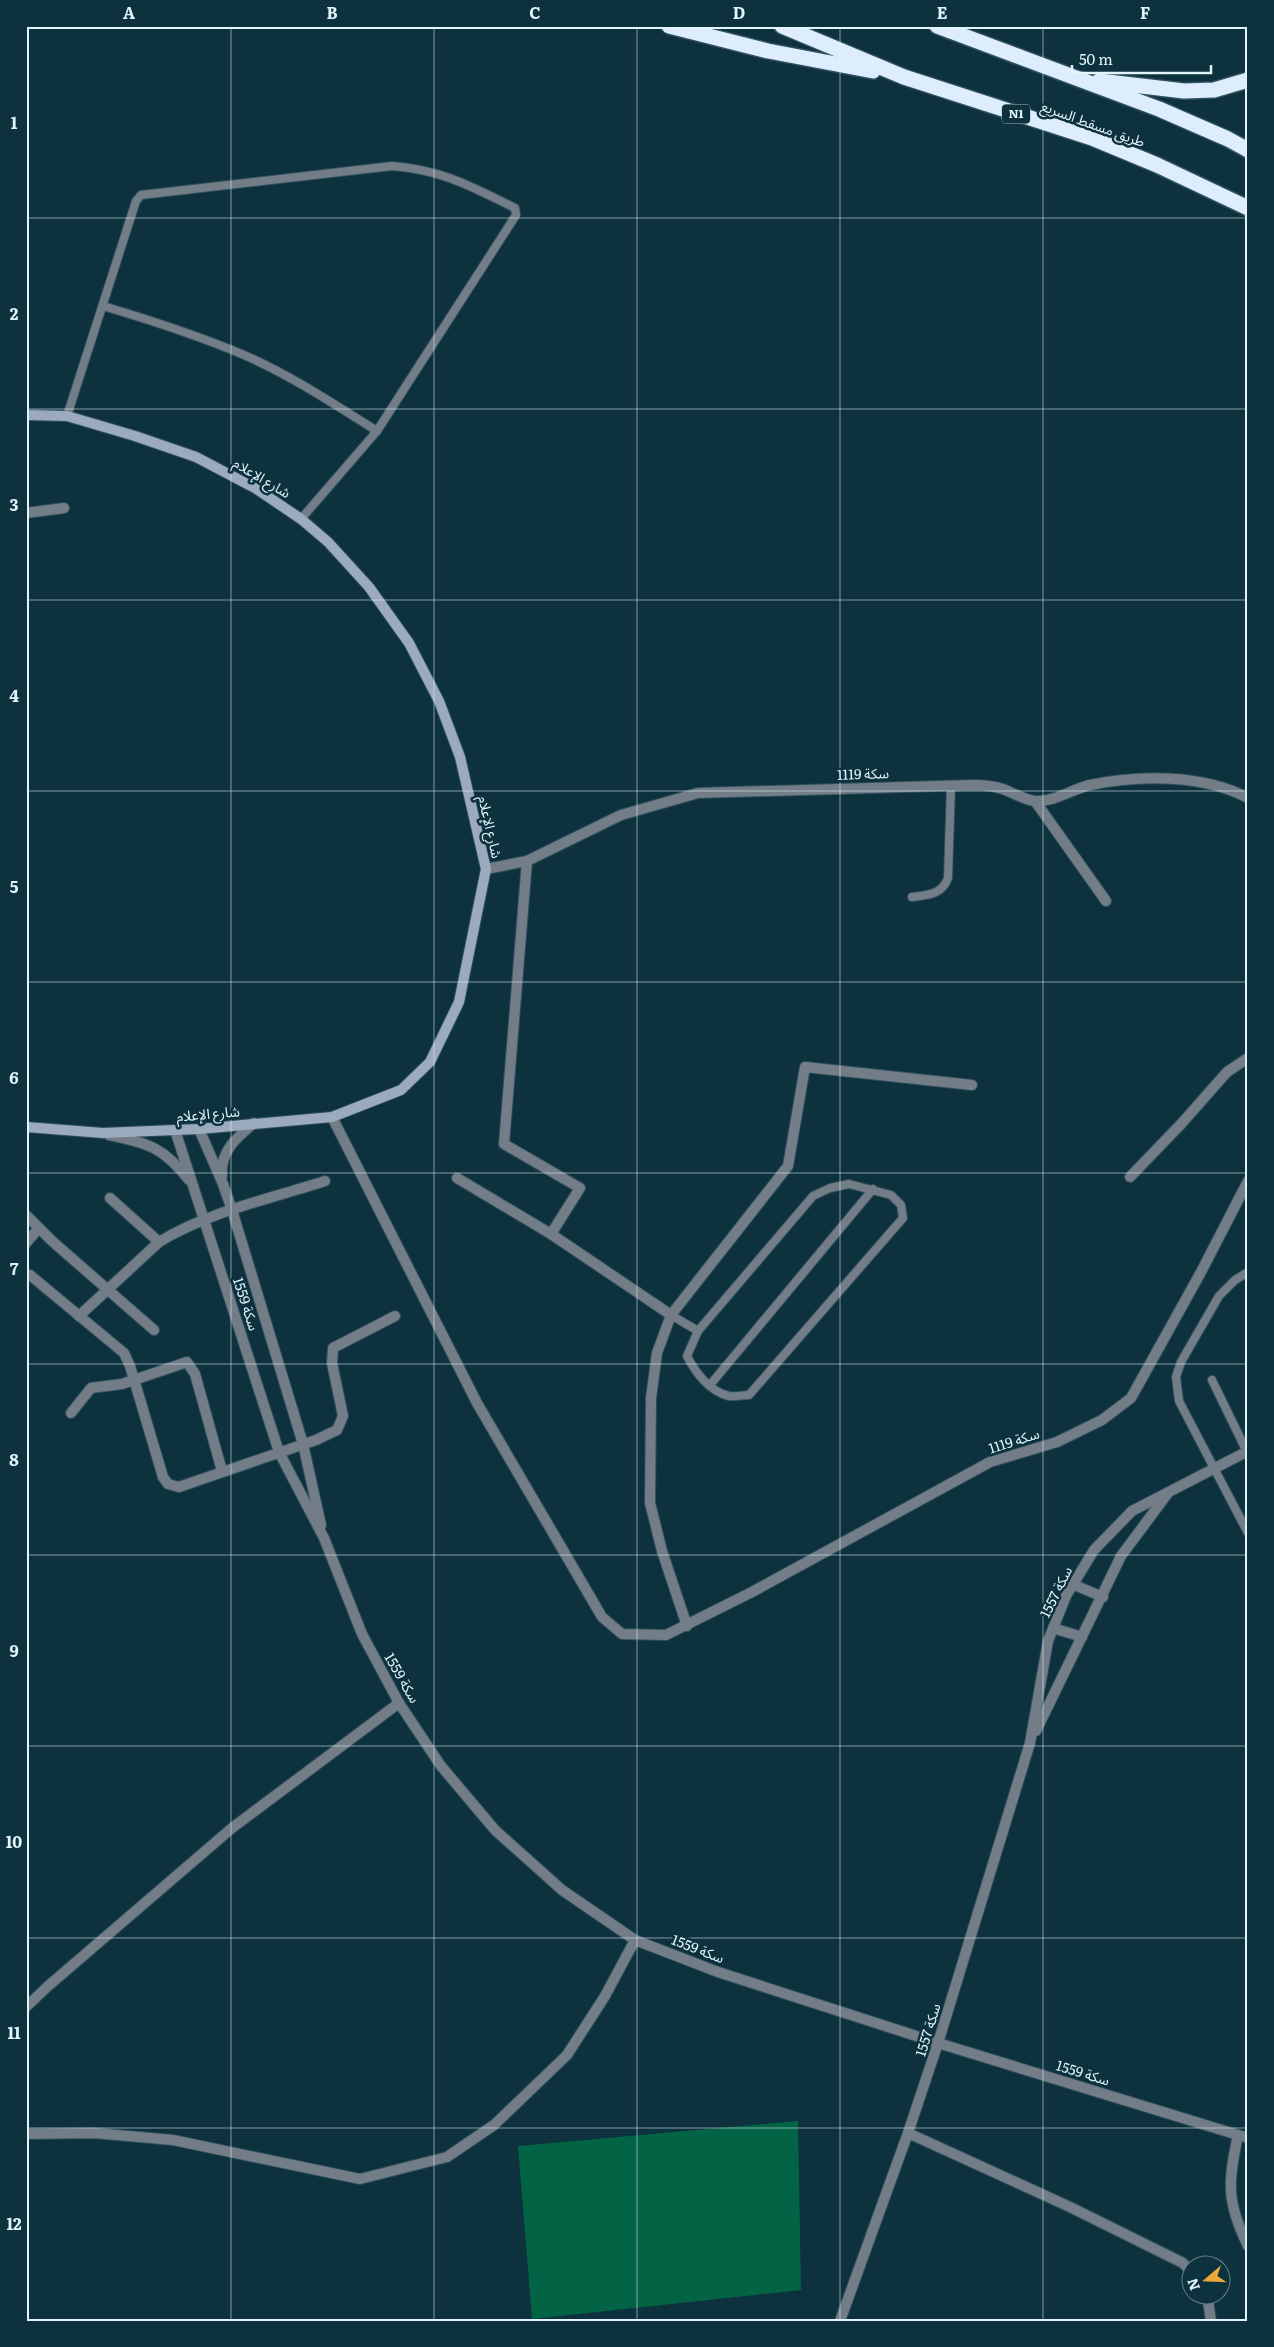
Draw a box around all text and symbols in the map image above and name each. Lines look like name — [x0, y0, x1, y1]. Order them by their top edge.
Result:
text: A — [123, 0, 135, 24]
text: B — [326, 0, 338, 24]
text: C — [529, 0, 541, 24]
text: D — [733, 0, 745, 24]
text: E — [937, 0, 948, 24]
text: F — [1140, 0, 1150, 24]
scale bar — [1072, 42, 1210, 74]
text: 50 m — [1079, 47, 1113, 70]
street label: طريق مسقط السريع — [1038, 95, 1148, 153]
road number: N1 — [1002, 105, 1030, 124]
text: 1 — [11, 110, 18, 134]
text: 2 — [10, 301, 19, 325]
street label: شارع الإعلام — [229, 452, 295, 504]
text: 3 — [10, 492, 19, 516]
text: 4 — [9, 683, 19, 707]
street label: سكة 1119 — [837, 762, 889, 784]
street label: شارع الإعلام — [472, 793, 508, 861]
text: 5 — [10, 874, 19, 898]
text: 6 — [9, 1065, 19, 1089]
street label: شارع الإعلام — [175, 1100, 241, 1128]
text: 7 — [10, 1256, 19, 1280]
street label: سكة 1559 — [229, 1274, 265, 1333]
street label: سكة 1119 — [986, 1422, 1042, 1458]
text: 8 — [9, 1447, 19, 1471]
street label: سكة 1557 — [1034, 1563, 1076, 1621]
text: 9 — [9, 1638, 19, 1662]
street label: سكة 1559 — [380, 1649, 425, 1706]
text: 10 — [6, 1829, 22, 1853]
street label: سكة 1559 — [669, 1929, 728, 1967]
street label: سكة 1557 — [909, 2001, 945, 2059]
text: 11 — [7, 2020, 21, 2044]
street label: سكة 1559 — [1054, 2054, 1113, 2090]
text: 12 — [6, 2211, 22, 2235]
north arrow — [1182, 2254, 1232, 2304]
text: N — [1181, 2276, 1204, 2293]

